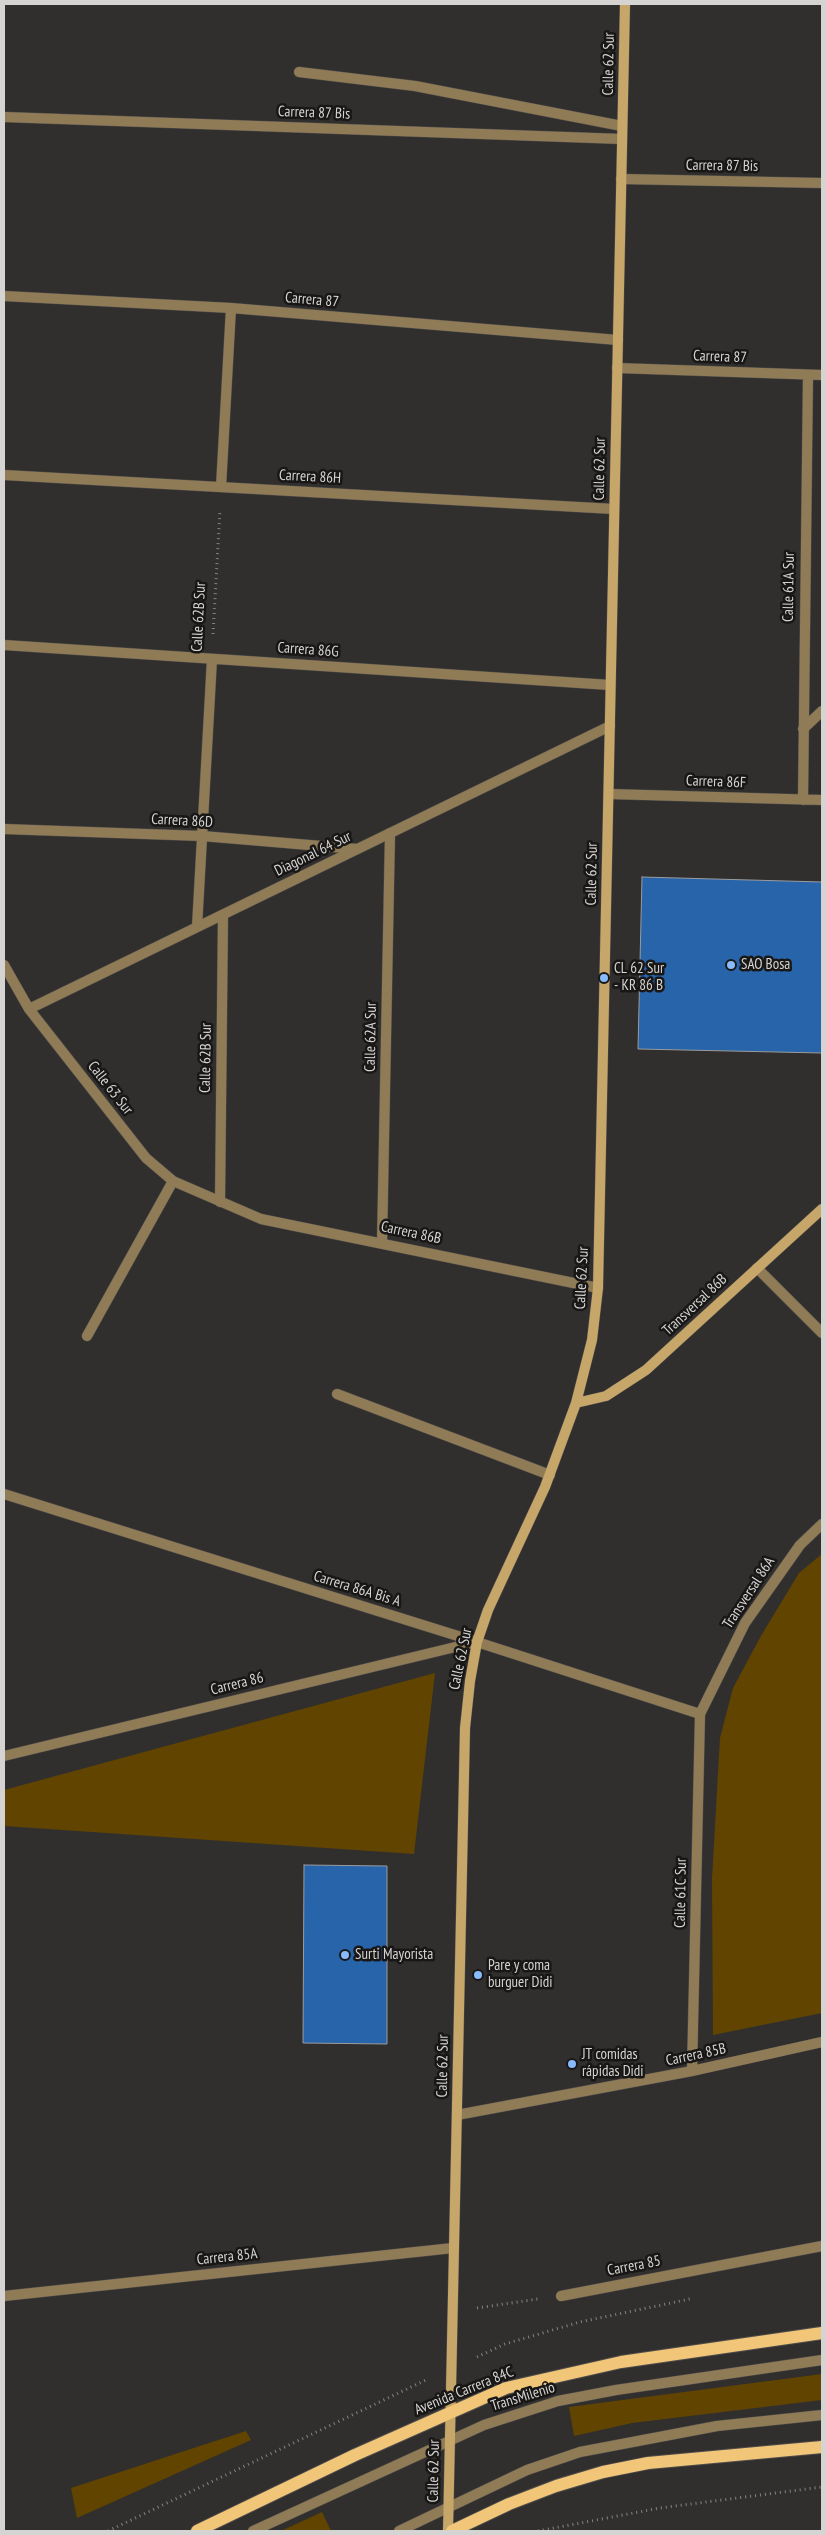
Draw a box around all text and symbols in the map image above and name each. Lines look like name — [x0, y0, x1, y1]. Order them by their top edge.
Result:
street label: Calle 62 Sur — [599, 32, 619, 96]
street label: Carrera 87 Bis — [277, 103, 351, 123]
street label: Carrera 87 Bis — [686, 156, 758, 176]
street label: Carrera 87 — [284, 289, 340, 311]
street label: Carrera 87 — [693, 347, 747, 367]
street label: Calle 62 Sur — [590, 437, 610, 501]
street label: Carrera 86H — [279, 466, 341, 488]
street label: Calle 61A Sur — [779, 552, 799, 622]
street label: Calle 62B Sur — [188, 582, 210, 652]
street label: Carrera 86G — [277, 639, 339, 661]
street label: Carrera 86F — [686, 772, 746, 792]
street label: Carrera 86D — [151, 810, 213, 832]
street label: Diagonal 64 Sur — [272, 828, 354, 880]
street label: Calle 62 Sur — [582, 842, 602, 906]
place label: SAO Bosa — [741, 956, 790, 974]
marker: SAO Bosa — [725, 959, 737, 971]
place label: CL 62 Sur - KR 86 B — [614, 960, 664, 995]
marker: CL 62 Sur - KR 86 B — [598, 972, 610, 984]
street label: Calle 62A Sur — [361, 1002, 381, 1072]
street label: Calle 62B Sur — [196, 1023, 216, 1093]
street label: Calle 63 Sur — [84, 1058, 136, 1118]
street label: Carrera 86B — [379, 1218, 443, 1248]
street label: Calle 62 Sur — [571, 1246, 593, 1310]
street label: Transversal 86B — [659, 1271, 731, 1339]
street label: Transversal 86A — [719, 1554, 779, 1632]
street label: Carrera 86A Bis A — [311, 1567, 403, 1611]
street label: Calle 62 Sur — [446, 1626, 476, 1692]
street label: Carrera 86 — [209, 1669, 265, 1699]
street label: Calle 61C Sur — [671, 1858, 691, 1928]
place label: Surti Mayorista — [355, 1946, 433, 1964]
marker: Surti Mayorista — [339, 1949, 351, 1961]
place label: Pare y coma burguer Didi — [488, 1957, 552, 1992]
marker: Pare y coma burguer Didi — [472, 1969, 484, 1981]
street label: Calle 62 Sur — [433, 2034, 453, 2098]
street label: Carrera 85B — [664, 2040, 728, 2070]
place label: JT comidas rápidas Didi — [582, 2046, 644, 2081]
marker: JT comidas rápidas Didi — [566, 2058, 578, 2070]
street label: Carrera 85A — [196, 2245, 258, 2269]
street label: Carrera 85 — [606, 2252, 662, 2280]
street label: Avenida Carrera 84C — [412, 2363, 516, 2419]
street label: TransMilenio — [489, 2379, 557, 2415]
street label: Calle 62 Sur — [424, 2439, 444, 2503]

